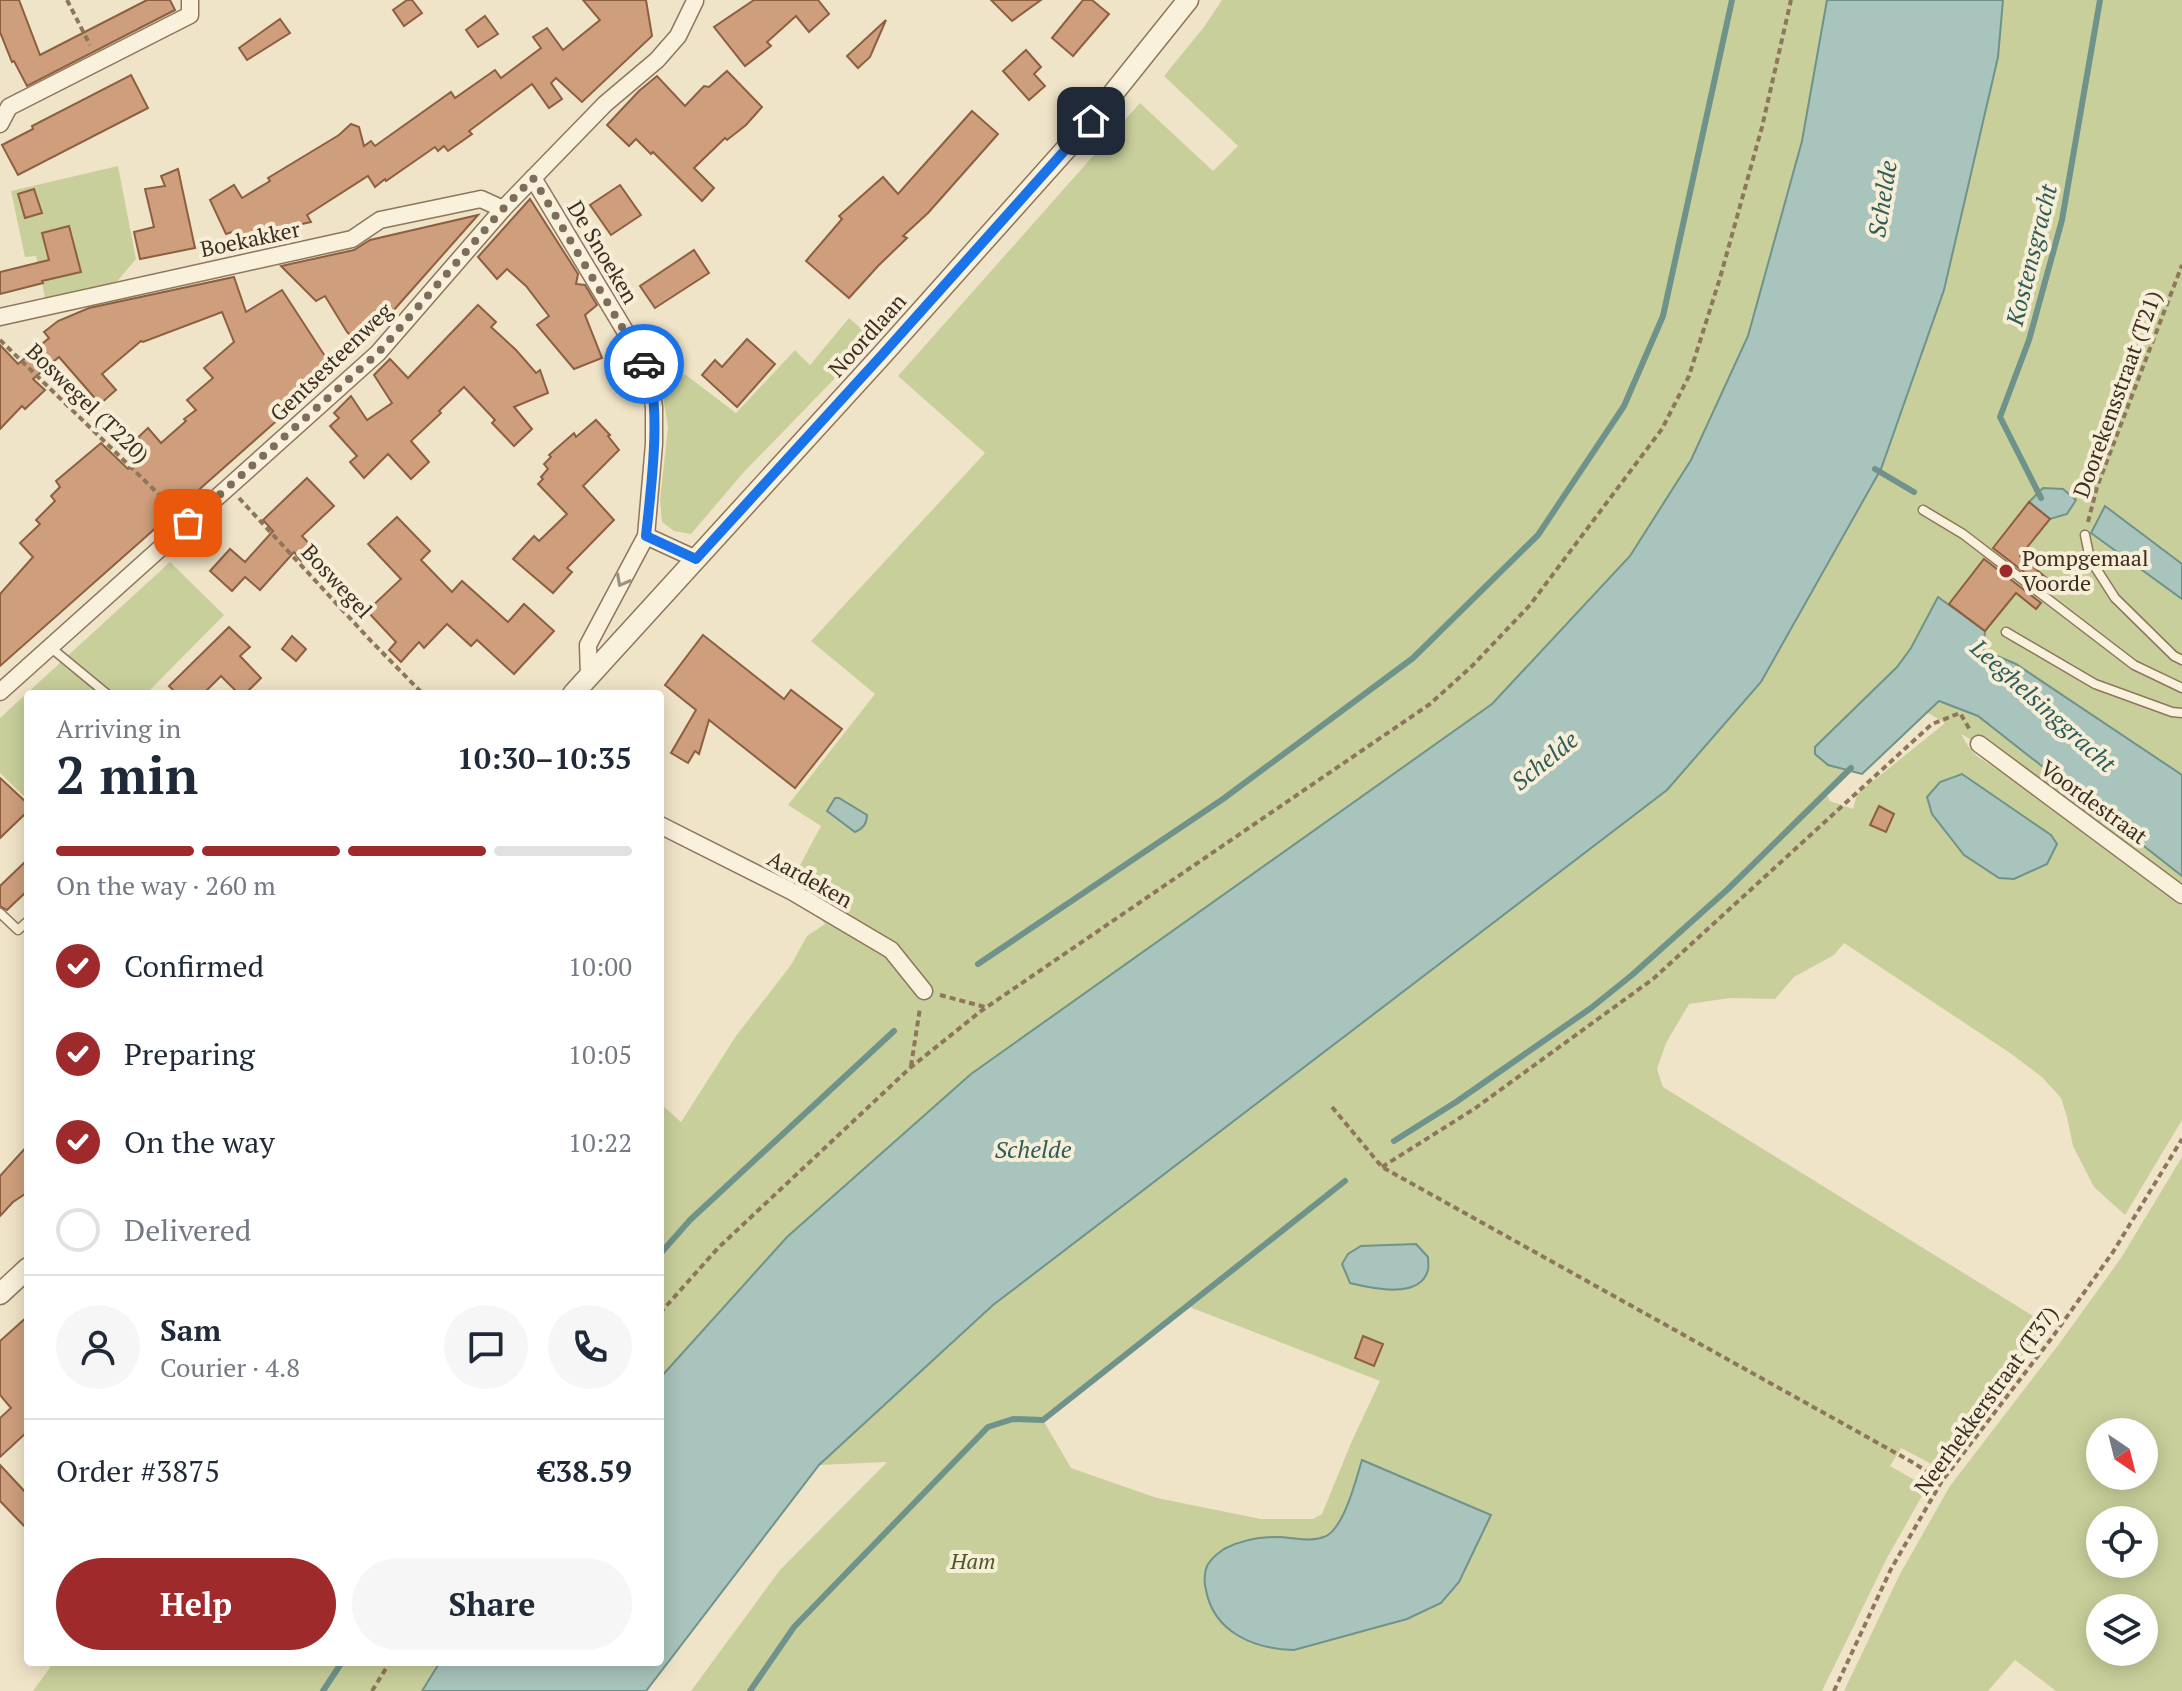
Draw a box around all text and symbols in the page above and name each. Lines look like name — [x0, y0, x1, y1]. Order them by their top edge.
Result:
pin — [1057, 87, 1125, 155]
icon: home — [1069, 99, 1113, 143]
water label: Schelde — [1860, 158, 1904, 239]
water label: Kostensgracht — [1998, 180, 2064, 330]
street label: De Snoeken — [561, 195, 646, 309]
street label: Boekakker — [197, 214, 303, 263]
street label: Doorekensstraat (T21) — [2066, 286, 2167, 501]
street label: Noordlaan — [821, 287, 912, 383]
street label: Gentsesteenweg — [263, 296, 398, 427]
courier — [604, 324, 684, 404]
street label: Boswegel (T220) — [21, 336, 156, 469]
icon: car — [622, 342, 666, 386]
pin — [154, 489, 222, 557]
icon: bag — [166, 501, 210, 545]
street label: Boswegel — [296, 537, 379, 624]
place label: Pompgemaal Voorde — [2022, 543, 2149, 597]
marker: Pompgemaal Voorde — [1997, 562, 2015, 580]
one-way arrow — [616, 572, 632, 586]
water label: Leeghelsinggracht — [1964, 631, 2124, 779]
text: Arriving in — [56, 711, 181, 745]
water label: Schelde — [1504, 723, 1585, 797]
text: 10:30–10:35 — [457, 738, 632, 778]
text: 2 min — [56, 740, 198, 809]
street label: Voordestraat — [2035, 753, 2154, 850]
street label: Aardeken — [763, 843, 858, 914]
text: On the way · 260 m — [56, 868, 276, 902]
icon: check — [56, 944, 100, 988]
text: Confirmed — [124, 946, 264, 986]
text: 10:00 — [568, 949, 632, 983]
icon: check — [56, 1032, 100, 1076]
text: Preparing — [124, 1034, 255, 1074]
text: 10:05 — [568, 1037, 632, 1071]
icon: check — [56, 1120, 100, 1164]
text: On the way — [124, 1122, 275, 1162]
text: 10:22 — [568, 1125, 632, 1159]
water label: Schelde — [994, 1133, 1072, 1165]
text: Delivered — [124, 1210, 251, 1250]
street label: Neerhekkerstraat (T37) — [1907, 1299, 2064, 1500]
button: person — [56, 1305, 140, 1389]
button: chat — [444, 1305, 528, 1389]
button: phone — [548, 1305, 632, 1389]
text: Sam — [160, 1310, 221, 1350]
text: Courier · 4.8 — [160, 1350, 300, 1384]
north arrow — [2086, 1418, 2158, 1490]
map controls — [2086, 1418, 2158, 1666]
text: Order #3875 — [56, 1451, 220, 1491]
text: €38.59 — [538, 1451, 632, 1491]
button: locate — [2086, 1506, 2158, 1578]
park label: Ham — [949, 1546, 996, 1575]
button: Help — [56, 1558, 336, 1650]
button: Share — [352, 1558, 632, 1650]
button: layers — [2086, 1594, 2158, 1666]

